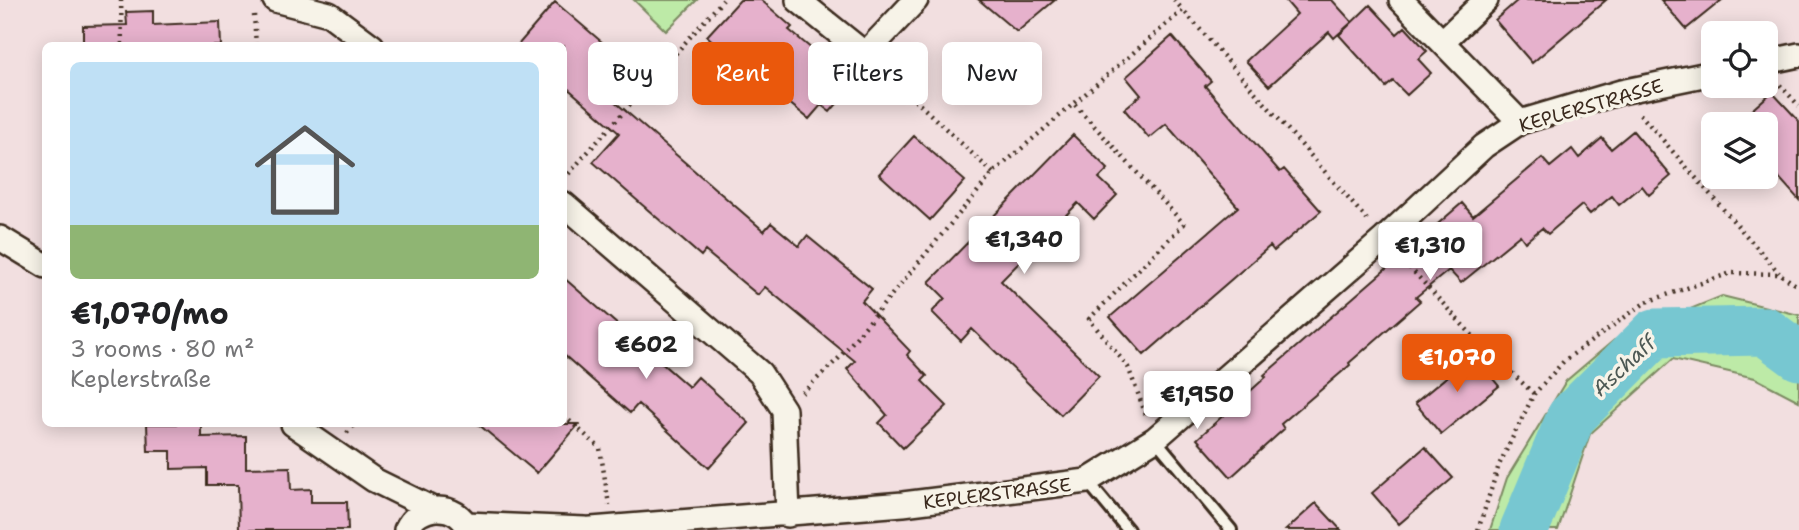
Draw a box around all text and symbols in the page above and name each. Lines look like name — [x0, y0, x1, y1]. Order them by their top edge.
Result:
map controls — [1701, 21, 1778, 189]
button: locate — [1701, 21, 1778, 98]
chip: Buy — [588, 42, 678, 105]
chip: Rent — [692, 42, 794, 105]
chip: Filters — [808, 42, 928, 105]
chip: New — [942, 42, 1042, 105]
street label: KEPLERSTRASSE — [1516, 73, 1666, 138]
icon: home — [242, 107, 368, 233]
button: layers — [1701, 112, 1778, 189]
pin: €1,340 — [967, 216, 1081, 276]
pin: €1,310 — [1373, 222, 1487, 282]
text: €1,340 — [985, 224, 1063, 254]
text: €1,310 — [1394, 230, 1466, 260]
text: €1,070/mo — [70, 293, 229, 334]
pin: €602 — [605, 322, 687, 381]
water label: Aschaff — [1586, 328, 1664, 403]
text: €602 — [614, 329, 678, 359]
text: 3 rooms · 80 m² — [70, 334, 255, 364]
pin: €1,070 — [1400, 334, 1514, 394]
text: €1,070 — [1418, 342, 1496, 372]
text: Keplerstraße — [70, 364, 211, 394]
pin: €1,950 — [1140, 372, 1254, 431]
text: €1,950 — [1160, 379, 1234, 409]
street label: KEPLERSTRASSE — [922, 472, 1073, 515]

